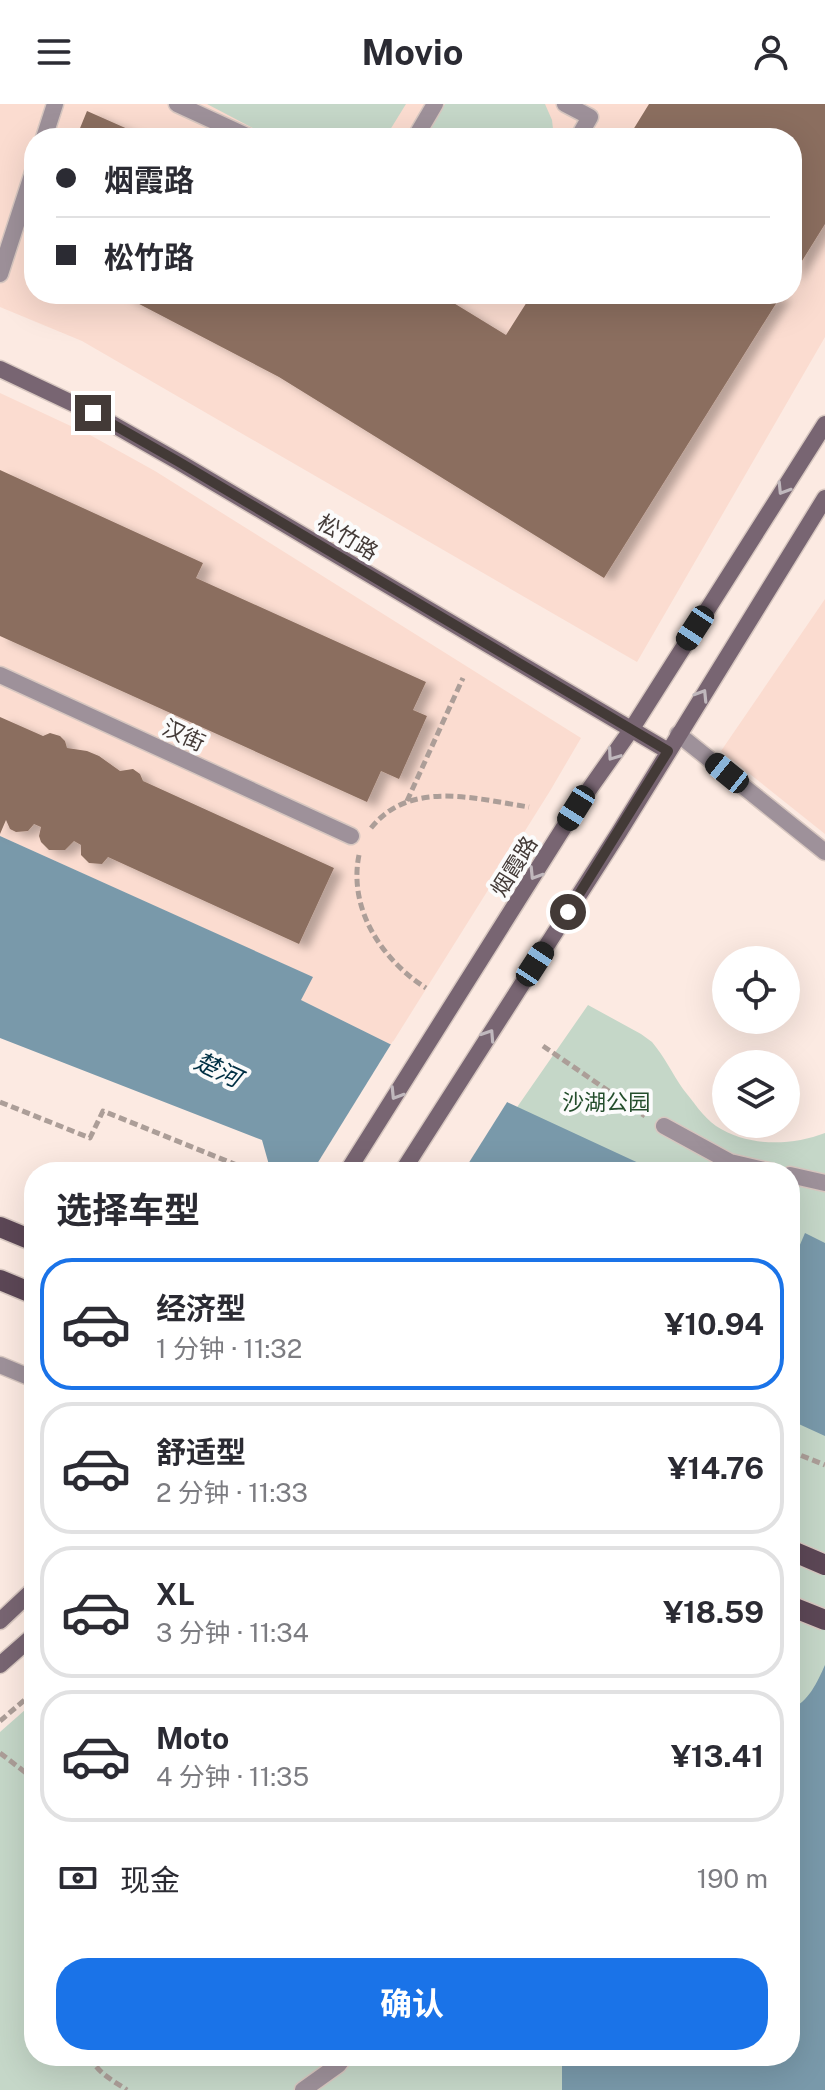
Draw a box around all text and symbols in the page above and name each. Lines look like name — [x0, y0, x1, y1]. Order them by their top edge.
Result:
icon: menu — [32, 30, 76, 74]
icon: person — [749, 30, 793, 74]
text: Movio — [362, 31, 463, 73]
text: 烟霞路 — [104, 162, 194, 198]
text: 松竹路 — [104, 239, 194, 275]
route end — [75, 395, 111, 431]
one-way arrow — [778, 481, 793, 495]
street label: 松竹路 — [313, 509, 383, 565]
car — [672, 601, 718, 655]
one-way arrow — [692, 689, 708, 704]
street label: 汉街 — [159, 714, 209, 756]
one-way arrow — [608, 747, 623, 761]
car — [701, 749, 753, 797]
car — [553, 781, 599, 835]
street label: 烟霞路 — [485, 831, 543, 901]
one-way arrow — [529, 865, 544, 880]
route start — [550, 894, 586, 930]
car — [512, 937, 558, 991]
map controls — [712, 946, 800, 1138]
button: locate — [712, 946, 800, 1034]
one-way arrow — [480, 1030, 495, 1044]
water label: 楚河 — [190, 1046, 249, 1094]
button: layers — [712, 1050, 800, 1138]
one-way arrow — [391, 1085, 406, 1100]
park label: 沙湖公园 — [562, 1089, 650, 1115]
text: 选择车型 — [56, 1189, 200, 1231]
icon: car — [60, 1288, 132, 1360]
text: 经济型 — [156, 1290, 246, 1326]
text: ¥10.94 — [665, 1306, 764, 1342]
text: 1 分钟 · 11:32 — [156, 1333, 302, 1364]
icon: car — [60, 1432, 132, 1504]
text: 舒适型 — [156, 1434, 246, 1470]
text: ¥14.76 — [668, 1450, 764, 1486]
text: 2 分钟 · 11:33 — [156, 1477, 308, 1508]
icon: car — [60, 1576, 132, 1648]
text: XL — [156, 1576, 195, 1612]
text: ¥18.59 — [663, 1594, 764, 1630]
text: 3 分钟 · 11:34 — [156, 1617, 309, 1648]
icon: car — [60, 1720, 132, 1792]
text: Moto — [156, 1720, 229, 1756]
text: ¥13.41 — [671, 1738, 764, 1774]
text: 4 分钟 · 11:35 — [156, 1761, 309, 1792]
icon: cash — [56, 1856, 100, 1900]
text: 现金 — [120, 1862, 180, 1898]
text: 190 m — [697, 1863, 768, 1894]
button: 确认 — [56, 1958, 768, 2050]

